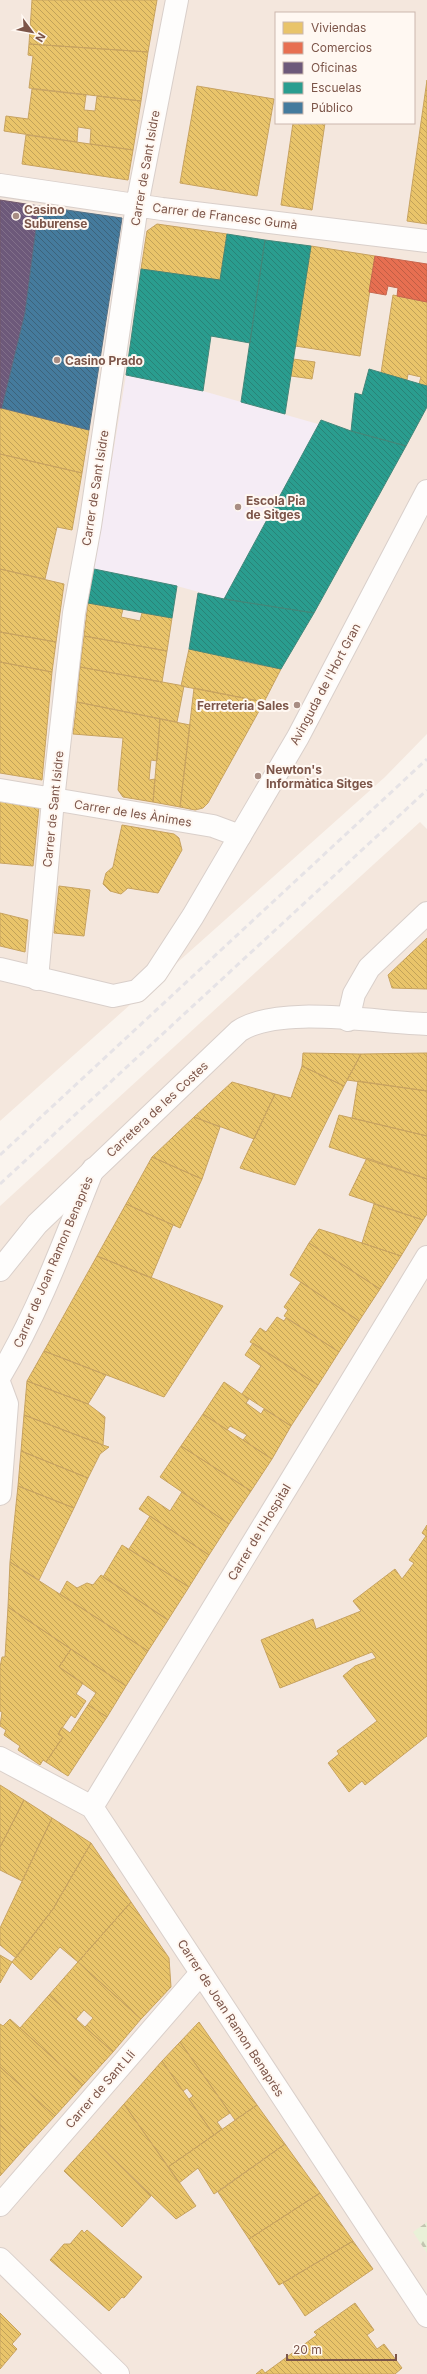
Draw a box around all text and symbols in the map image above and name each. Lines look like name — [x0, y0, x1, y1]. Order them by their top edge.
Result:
north arrow — [12, 12, 52, 52]
legend — [275, 12, 415, 124]
text: Viviendas — [311, 20, 366, 35]
text: N — [32, 30, 49, 45]
text: Comercios — [311, 40, 372, 55]
text: Oficinas — [311, 60, 357, 75]
text: Escuelas — [311, 80, 361, 95]
text: Público — [311, 100, 353, 115]
street label: Carrer de Sant Isidre — [127, 109, 163, 227]
street label: Carrer de Francesc Gumà — [152, 200, 298, 232]
place label: Casino Suburense — [24, 202, 87, 231]
marker: Casino Suburense — [11, 211, 21, 221]
place label: Casino Prado — [65, 353, 143, 368]
marker: Casino Prado — [52, 355, 62, 365]
street label: Carrer de Sant Isidre — [78, 429, 112, 547]
place label: Escola Pia de Sitges — [246, 493, 306, 522]
marker: Escola Pia de Sitges — [233, 502, 243, 512]
street label: Avinguda de l'Hort Gran — [287, 621, 363, 747]
place label: Ferreteria Sales — [197, 698, 289, 713]
marker: Ferreteria Sales — [292, 700, 302, 710]
street label: Carrer de Sant Isidre — [39, 750, 67, 868]
place label: Newton's Informàtica Sitges — [266, 762, 373, 791]
marker: Newton's Informàtica Sitges — [253, 771, 263, 781]
street label: Carrer de les Ànimes — [73, 796, 193, 830]
street label: Carretera de les Costes — [103, 1058, 211, 1160]
street label: Carrer de Joan Ramon Benaprès — [10, 1174, 96, 1350]
street label: Carrer de l'Hospital — [224, 1481, 294, 1583]
street label: Carrer de Joan Ramon Benaprès — [174, 1936, 288, 2100]
street label: Carrer de Sant Lli — [62, 2047, 138, 2131]
scale bar — [287, 2336, 396, 2362]
text: 20 m — [293, 2342, 322, 2357]

